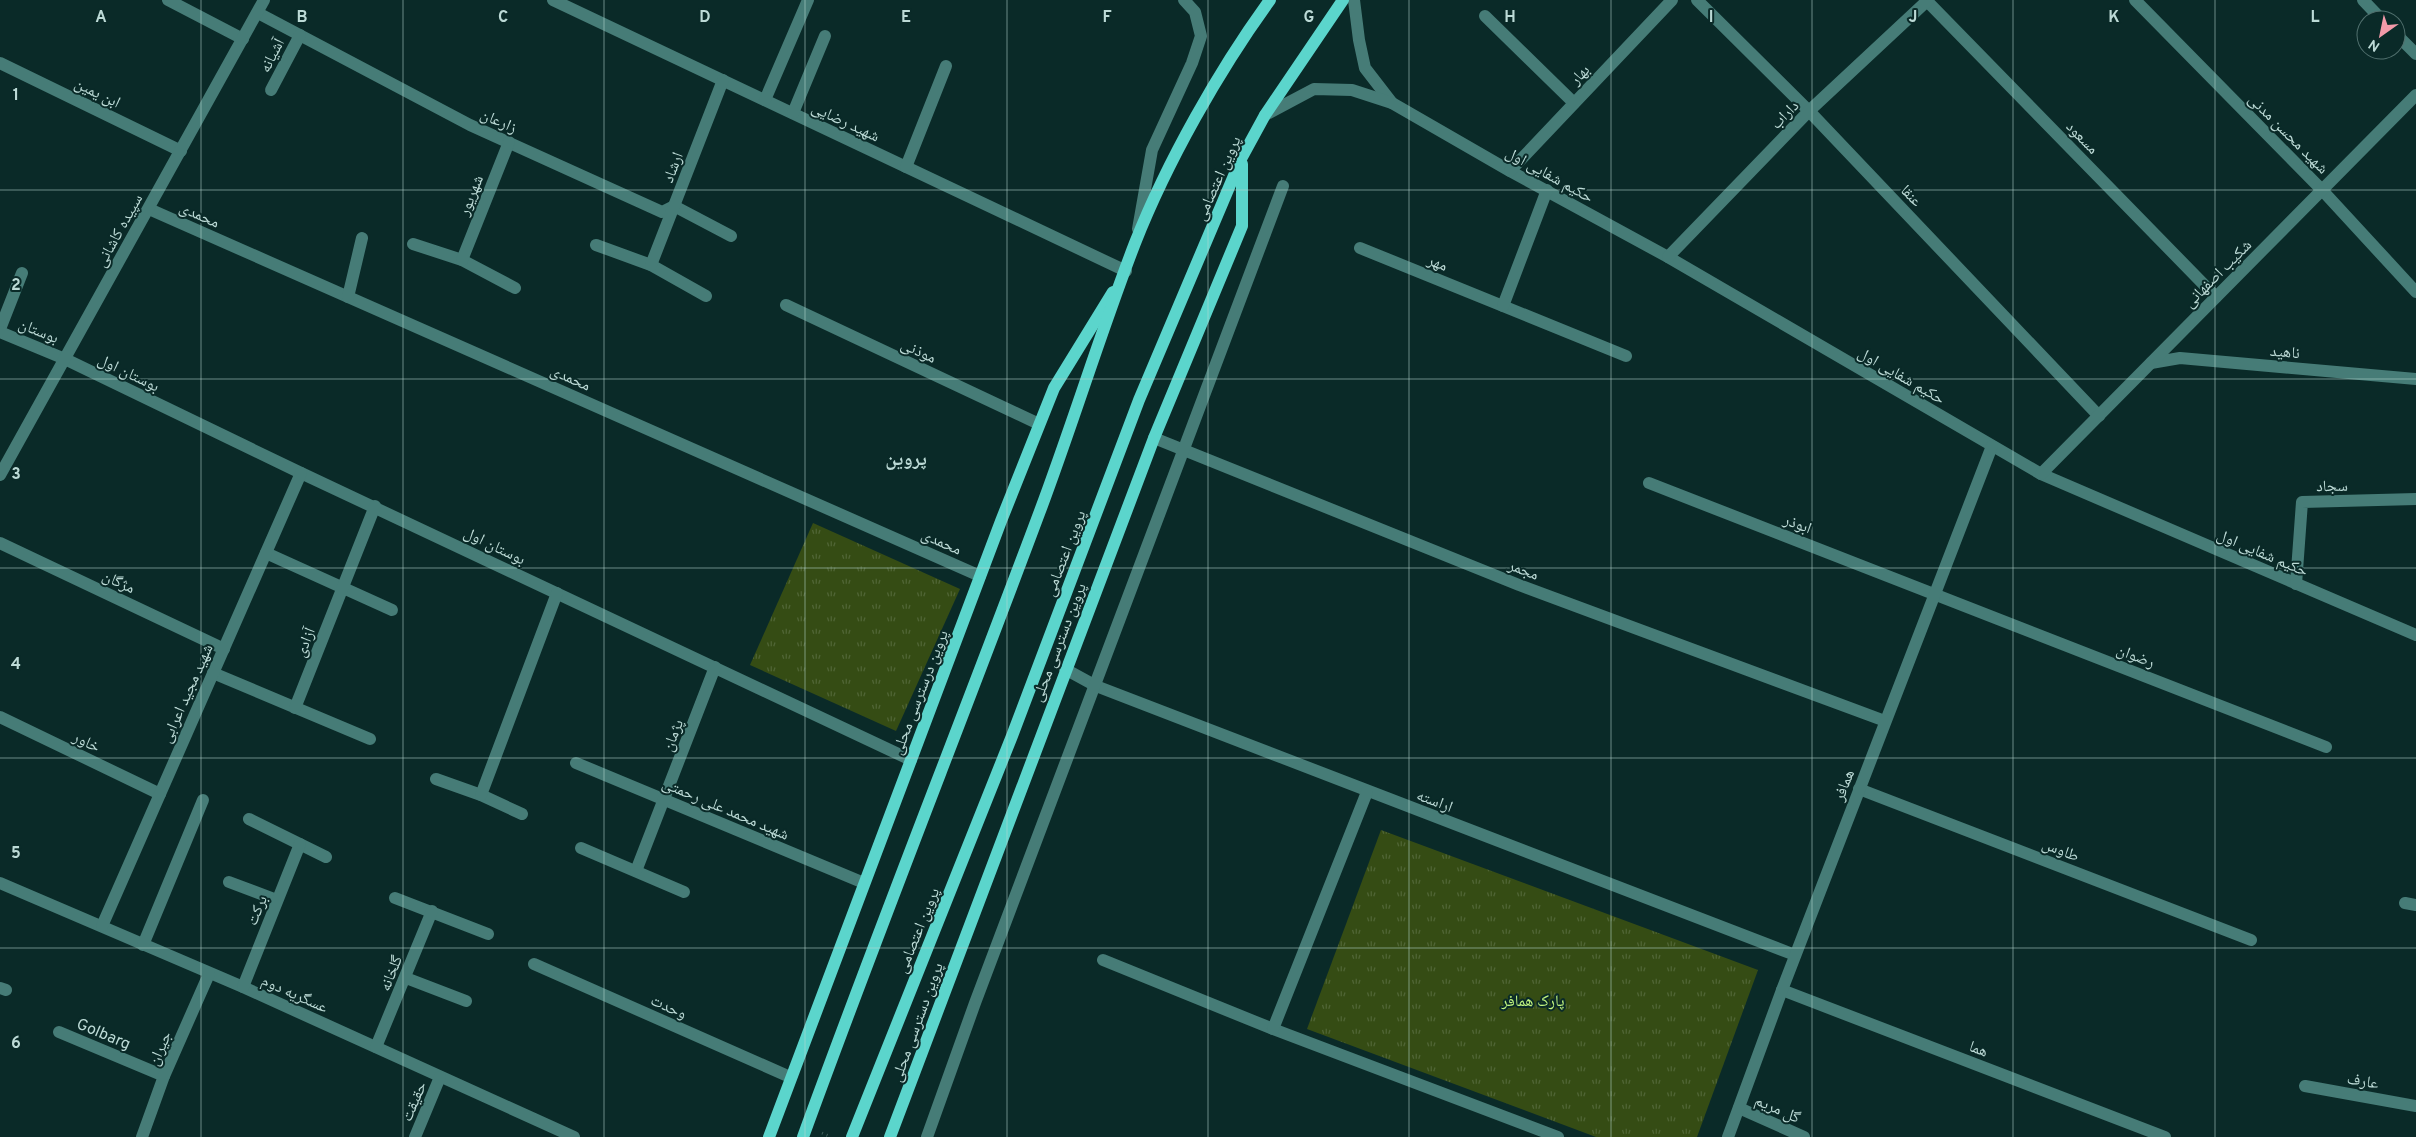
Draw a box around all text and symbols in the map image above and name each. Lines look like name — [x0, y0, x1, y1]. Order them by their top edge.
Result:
text: A — [95, 8, 107, 28]
text: B — [296, 8, 308, 28]
text: C — [498, 8, 508, 28]
text: D — [699, 8, 711, 28]
text: E — [901, 8, 911, 28]
text: F — [1102, 8, 1112, 28]
text: G — [1304, 8, 1314, 28]
text: H — [1504, 8, 1516, 28]
text: I — [1709, 8, 1713, 28]
text: J — [1909, 8, 1917, 28]
text: K — [2108, 8, 2120, 28]
text: L — [2310, 8, 2320, 28]
north arrow — [2356, 10, 2406, 60]
street label: آشیانه — [256, 35, 290, 76]
text: N — [2366, 35, 2384, 55]
street label: بهار — [1565, 61, 1595, 90]
street label: ابن یمین — [71, 74, 123, 113]
text: 1 — [13, 86, 19, 106]
street label: شهید محسن مدنی — [2243, 90, 2332, 179]
street label: داراب — [1767, 97, 1804, 134]
street label: شهید رضایی — [808, 98, 882, 147]
street label: زارعان — [477, 105, 519, 139]
street label: مسعود — [2061, 118, 2102, 159]
street label: پروین اعتصامی — [1191, 133, 1246, 224]
street label: حکیم شفایی اول — [1502, 143, 1596, 208]
street label: ارشاد — [659, 150, 689, 186]
street label: شهریور — [454, 172, 489, 220]
street label: عنقا — [1895, 181, 1926, 212]
street label: سپیده کاشانی — [91, 191, 148, 271]
street label: محمدی — [176, 198, 222, 234]
street label: شکیب اصفهانی — [2180, 236, 2257, 313]
street label: مهر — [1423, 250, 1450, 277]
text: 2 — [11, 276, 21, 296]
street label: بوستان — [15, 315, 61, 349]
street label: موذنی — [897, 335, 939, 369]
street label: ناهید — [2269, 342, 2301, 364]
street label: حکیم شفایی اول — [1854, 344, 1948, 410]
street label: بوستان اول — [94, 350, 162, 397]
street label: محمدی — [547, 361, 593, 397]
district label: پروین — [885, 448, 927, 472]
text: 3 — [11, 465, 21, 485]
street label: سجاد — [2316, 477, 2348, 497]
street label: پروین اعتصامی — [1040, 508, 1092, 600]
street label: ابوذر — [1779, 510, 1814, 539]
street label: بوستان اول — [460, 523, 528, 570]
street label: محمدی — [918, 525, 964, 561]
street label: حکیم شفایی اول — [2214, 526, 2311, 582]
street label: مجمر — [1504, 556, 1541, 586]
street label: مژگان — [99, 567, 138, 599]
street label: پروین دسترسی محلی — [1028, 580, 1092, 705]
street label: آزادی — [291, 624, 321, 661]
street label: پروین درسترسی محلی — [888, 627, 954, 758]
street label: رضوان — [2113, 640, 2157, 673]
street label: شهید مجید اعرابی — [157, 641, 219, 746]
text: 4 — [11, 655, 21, 675]
street label: پژمان — [659, 717, 689, 755]
street label: خاور — [68, 727, 103, 758]
street label: همافر — [1829, 767, 1860, 805]
street label: شهید محمد علی رحمتی — [659, 774, 792, 846]
street label: اراسته — [1413, 786, 1455, 818]
street label: طاوس — [2039, 835, 2082, 867]
text: 5 — [11, 844, 21, 864]
street label: پروین اعتصامی — [893, 885, 945, 976]
street label: برکت — [243, 893, 273, 929]
street label: گلخانه — [376, 953, 408, 995]
street label: پروین دسترسی محلی — [887, 960, 949, 1085]
street label: عسگریه دوم — [258, 971, 331, 1018]
street label: وحدت — [647, 991, 689, 1025]
park label: پارک همافر — [1501, 992, 1565, 1012]
street label: Golbarg — [73, 1015, 133, 1055]
street label: جیران — [144, 1028, 177, 1069]
text: 6 — [11, 1034, 21, 1054]
street label: هما — [1966, 1037, 1991, 1063]
street label: عارف — [2345, 1069, 2380, 1095]
street label: حقیقت — [398, 1079, 432, 1125]
street label: گل مریم — [1751, 1091, 1803, 1129]

